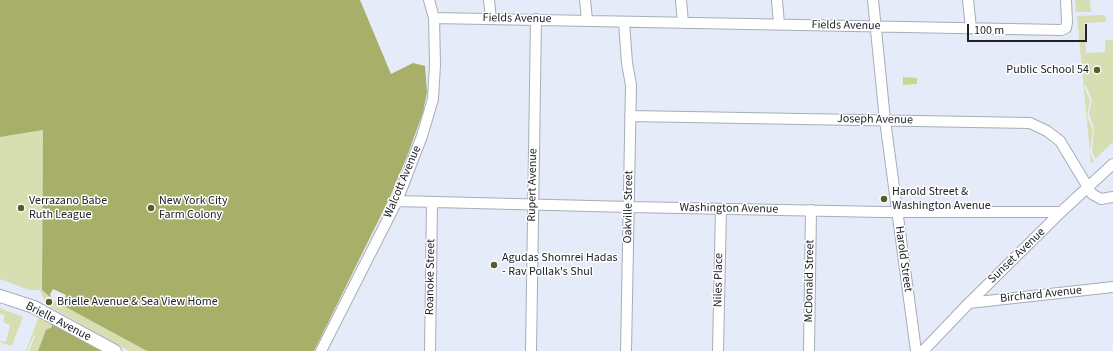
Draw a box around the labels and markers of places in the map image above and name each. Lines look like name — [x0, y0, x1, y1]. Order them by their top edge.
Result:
place label: Public School 54 — [1006, 63, 1089, 77]
marker: Public School 54 — [1092, 65, 1102, 75]
place label: Harold Street & Washington Avenue — [892, 185, 991, 213]
place label: Verrazano Babe Ruth League — [29, 194, 107, 222]
place label: New York City Farm Colony — [159, 194, 227, 222]
marker: Harold Street & Washington Avenue — [879, 194, 889, 204]
marker: Verrazano Babe Ruth League — [16, 203, 26, 213]
marker: New York City Farm Colony — [146, 203, 156, 213]
place label: Agudas Shomrei Hadas - Rav Pollak's Shul — [502, 251, 618, 279]
marker: Agudas Shomrei Hadas - Rav Pollak's Shul — [489, 260, 499, 270]
place label: Brielle Avenue & Sea View Home — [57, 295, 218, 309]
marker: Brielle Avenue & Sea View Home — [44, 297, 54, 307]

